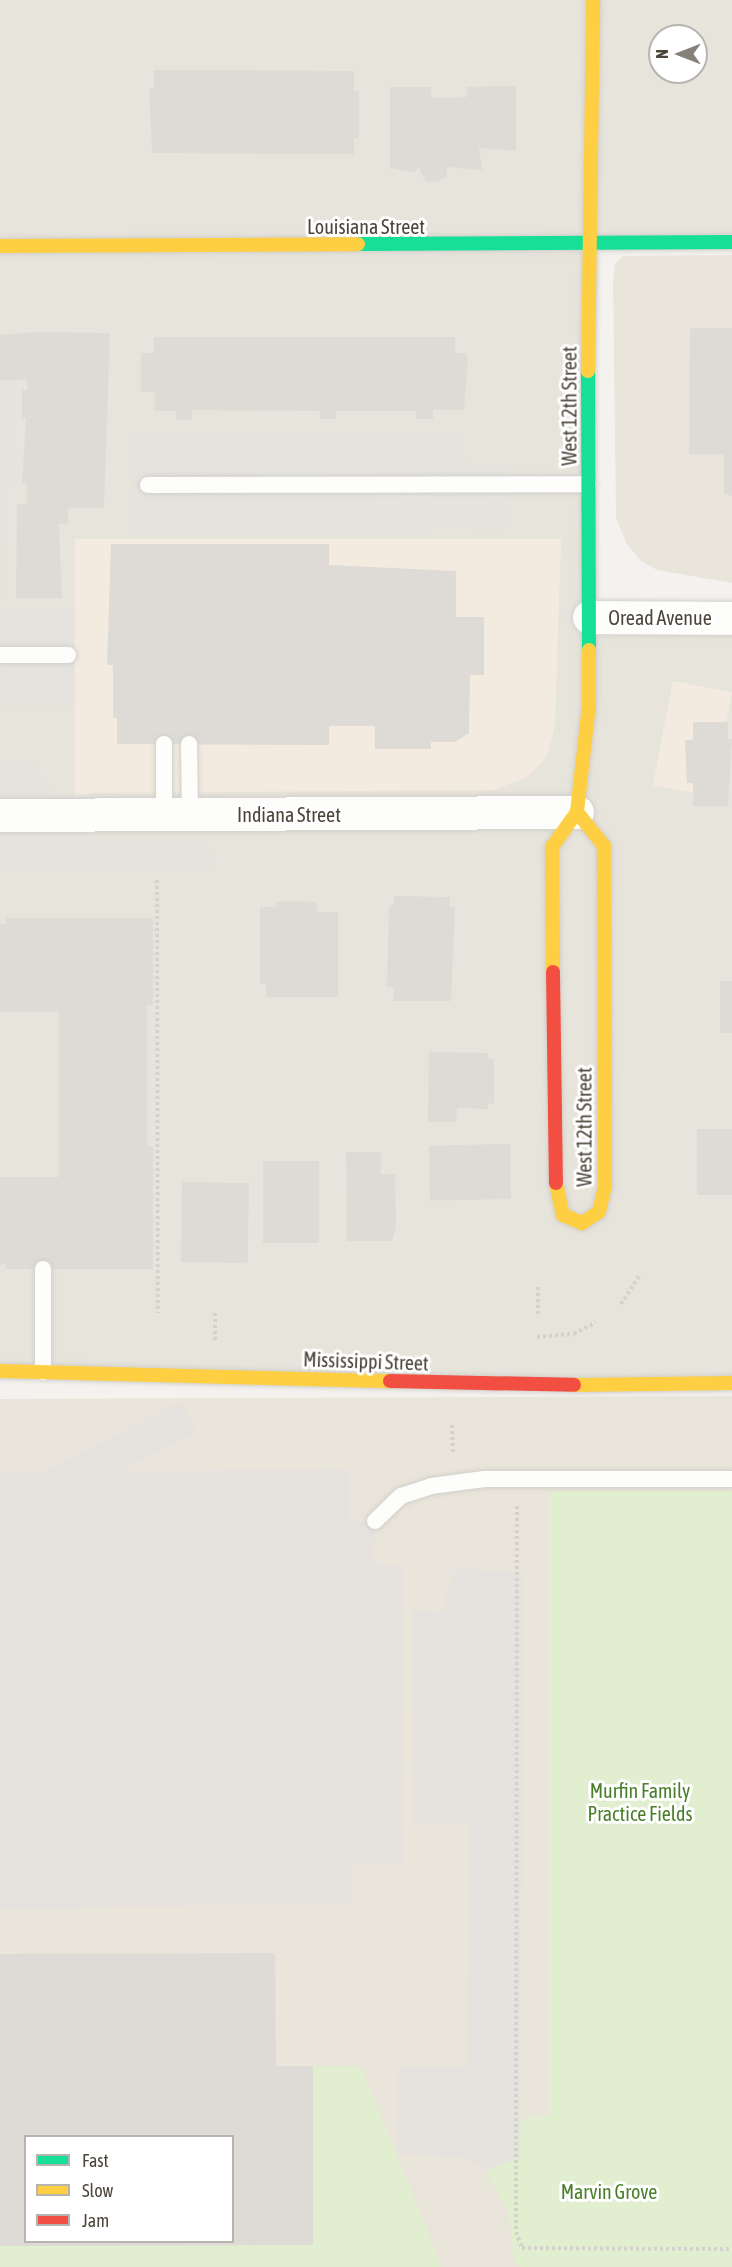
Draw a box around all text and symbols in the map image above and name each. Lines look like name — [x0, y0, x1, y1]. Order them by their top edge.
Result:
north arrow — [648, 24, 708, 84]
text: N — [653, 49, 671, 59]
street label: Louisiana Street — [307, 214, 425, 238]
street label: West 12th Street — [557, 346, 581, 466]
street label: Oread Avenue — [608, 605, 712, 629]
street label: Indiana Street — [237, 802, 341, 826]
street label: West 12th Street — [572, 1067, 596, 1187]
street label: Mississippi Street — [303, 1347, 429, 1375]
park label: Murfin Family Practice Fields — [588, 1779, 692, 1826]
legend — [24, 2135, 234, 2243]
text: Fast — [82, 2150, 109, 2171]
park label: Marvin Grove — [561, 2179, 657, 2203]
text: Slow — [82, 2180, 113, 2201]
text: Jam — [82, 2210, 109, 2231]

